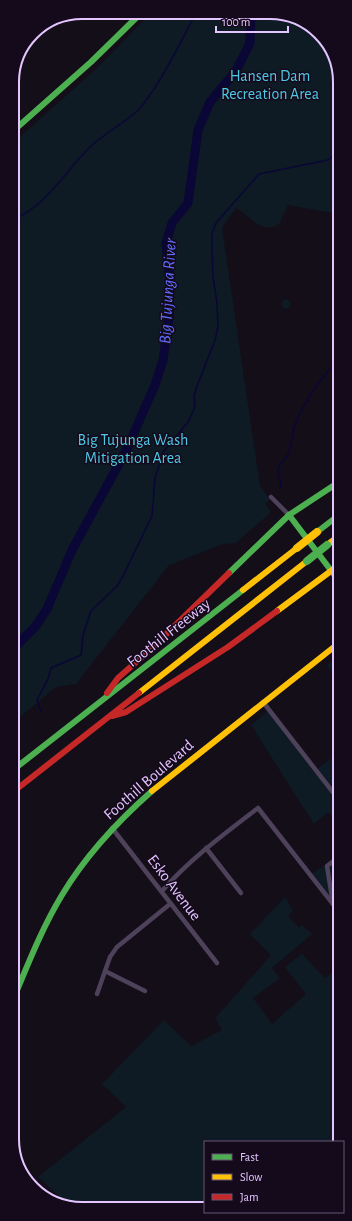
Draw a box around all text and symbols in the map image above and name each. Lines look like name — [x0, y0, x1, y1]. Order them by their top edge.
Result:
scale bar — [216, 8, 288, 34]
text: 100 m — [222, 16, 250, 28]
park label: Hansen Dam Recreation Area — [221, 68, 319, 102]
water label: Big Tujunga River — [156, 237, 180, 344]
park label: Big Tujunga Wash Mitigation Area — [78, 432, 188, 466]
street label: Foothill Freeway — [124, 595, 214, 671]
street label: Foothill Boulevard — [101, 737, 197, 823]
street label: Esko Avenue — [144, 852, 204, 923]
legend — [204, 1141, 344, 1213]
text: Fast — [240, 1151, 259, 1163]
text: Slow — [240, 1171, 262, 1183]
text: Jam — [240, 1191, 259, 1203]

